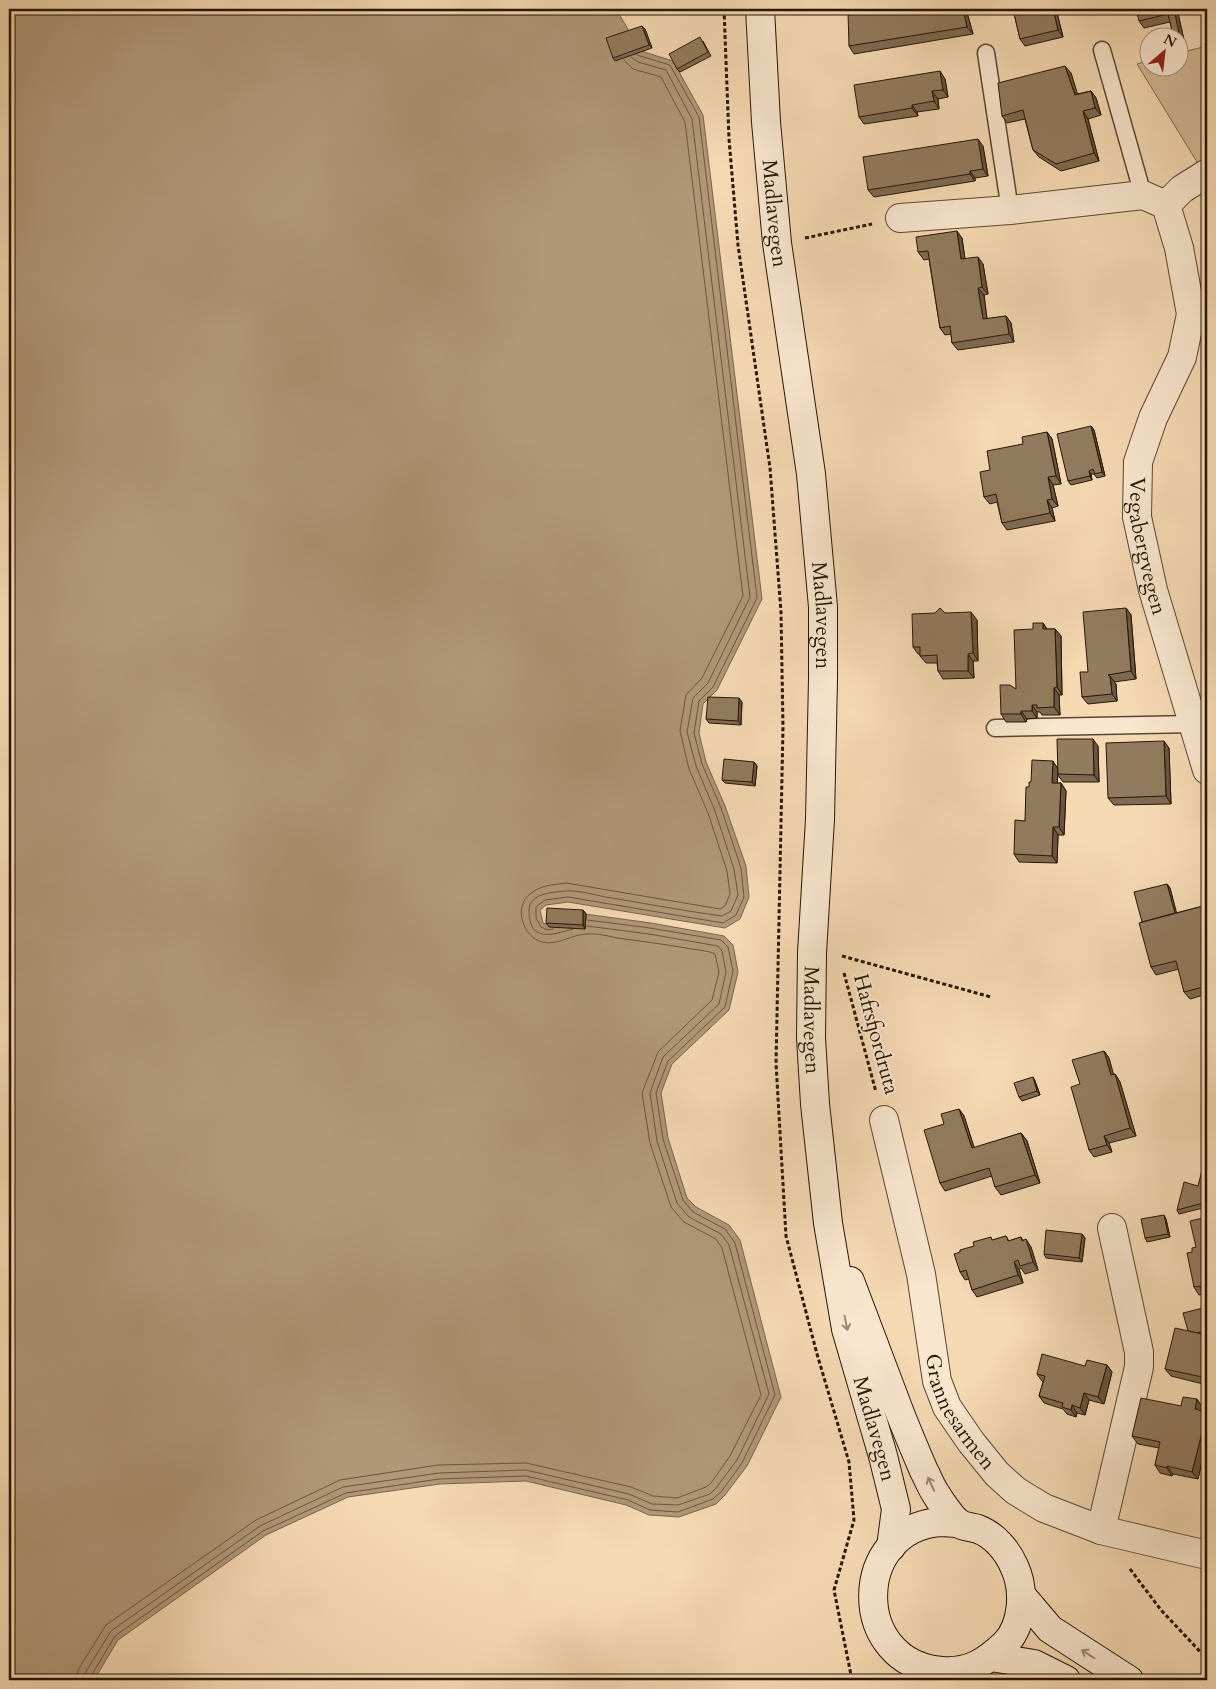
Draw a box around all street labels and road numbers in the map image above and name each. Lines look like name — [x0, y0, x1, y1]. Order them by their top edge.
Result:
street label: Madlavegen — [755, 158, 795, 269]
street label: Vegabergvegen — [1122, 477, 1174, 618]
street label: Madlavegen — [804, 560, 838, 669]
street label: Madlavegen — [796, 966, 828, 1075]
street label: Hafrsfjordruta — [846, 970, 906, 1098]
street label: Grannesarmen — [919, 1352, 1003, 1476]
street label: Madlavegen — [846, 1373, 903, 1484]

